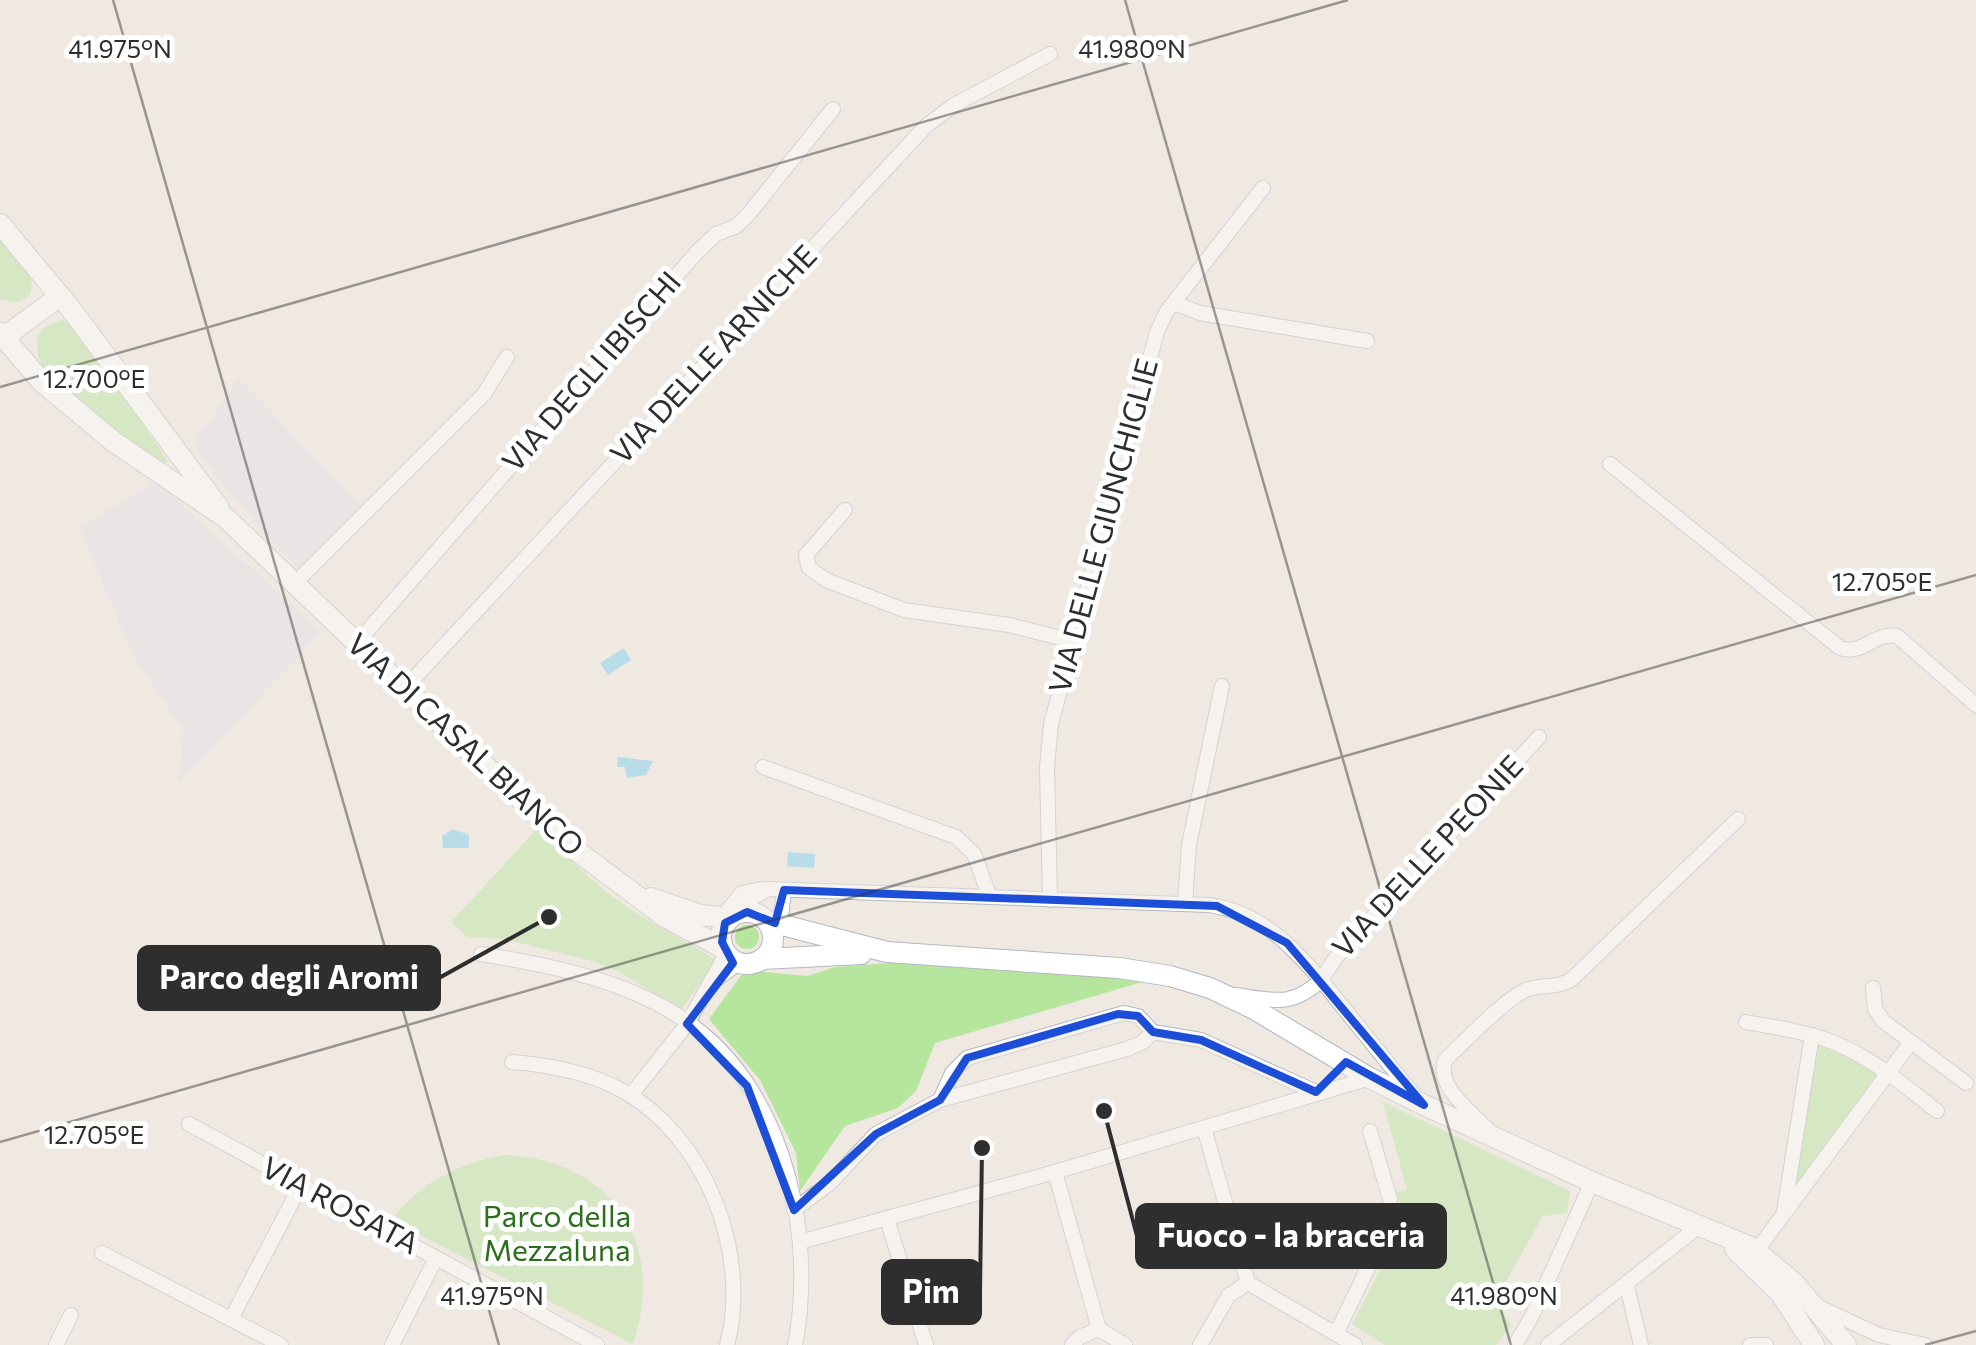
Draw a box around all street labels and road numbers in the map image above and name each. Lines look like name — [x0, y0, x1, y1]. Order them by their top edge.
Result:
street label: VIA DELLE ARNICHE — [601, 236, 823, 470]
street label: VIA DEGLI IBISCHI — [493, 262, 687, 478]
street label: VIA DELLE GIUNCHIGLIE — [1039, 354, 1164, 697]
street label: VIA DI CASAL BIANCO — [341, 624, 593, 862]
street label: VIA DELLE PEONIE — [1323, 746, 1529, 964]
street label: VIA ROSATA — [256, 1147, 426, 1261]

